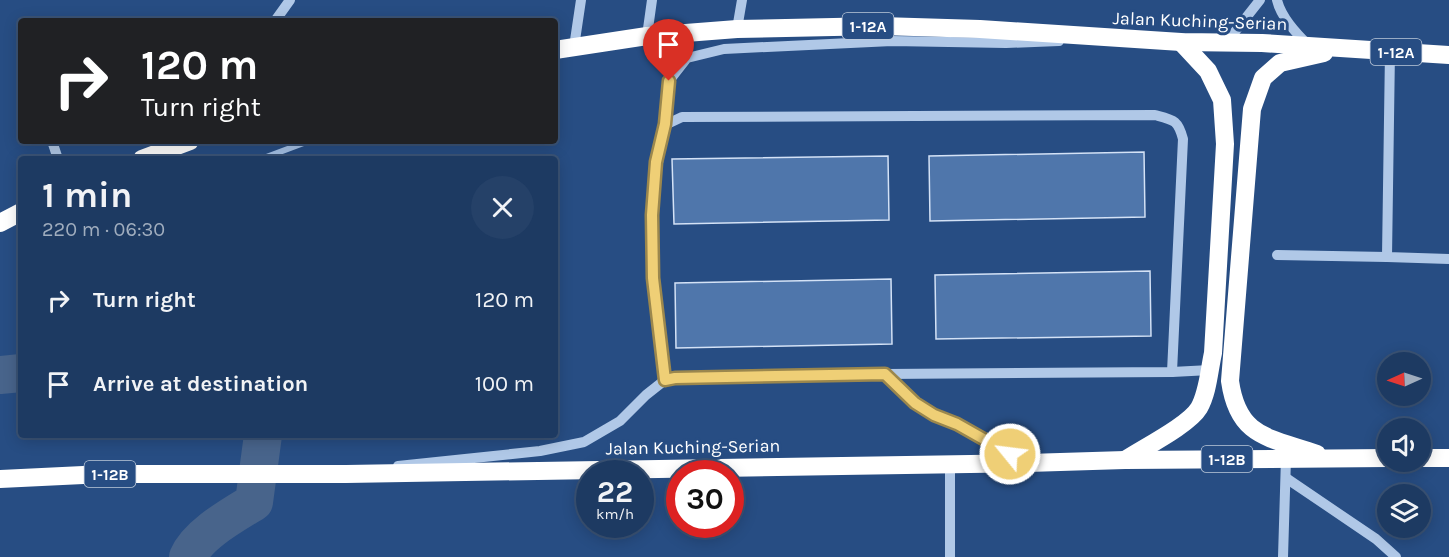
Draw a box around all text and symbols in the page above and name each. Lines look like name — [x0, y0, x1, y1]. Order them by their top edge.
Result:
street label: Jalan Kuching-Serian — [1112, 7, 1288, 35]
road number: 1-12A — [842, 13, 894, 39]
pin — [643, 19, 694, 81]
icon: arrive — [652, 28, 685, 61]
road number: 1-12A — [1370, 39, 1422, 65]
text: 120 m — [141, 40, 258, 90]
icon: right — [42, 42, 120, 120]
text: Turn right — [141, 91, 261, 123]
text: 1 min — [42, 174, 132, 216]
button: close — [471, 176, 534, 239]
text: 220 m · 06:30 — [42, 218, 165, 241]
icon: right — [42, 284, 75, 317]
text: Turn right — [93, 287, 196, 313]
text: 120 m — [475, 287, 534, 313]
north arrow — [1377, 352, 1431, 406]
map controls — [1377, 352, 1431, 538]
icon: arrive — [42, 368, 75, 401]
text: Arrive at destination — [93, 371, 308, 397]
text: 100 m — [475, 371, 534, 397]
button: sound — [1377, 418, 1431, 472]
position arrow — [978, 422, 1042, 486]
street label: Jalan Kuching-Serian — [605, 434, 781, 460]
road number: 1-12B — [1202, 446, 1252, 472]
speed limit sign: 30 — [666, 460, 744, 538]
road number: 1-12B — [84, 461, 136, 487]
text: 22 — [597, 474, 633, 510]
button: layers — [1377, 484, 1431, 538]
text: km/h — [596, 505, 634, 523]

